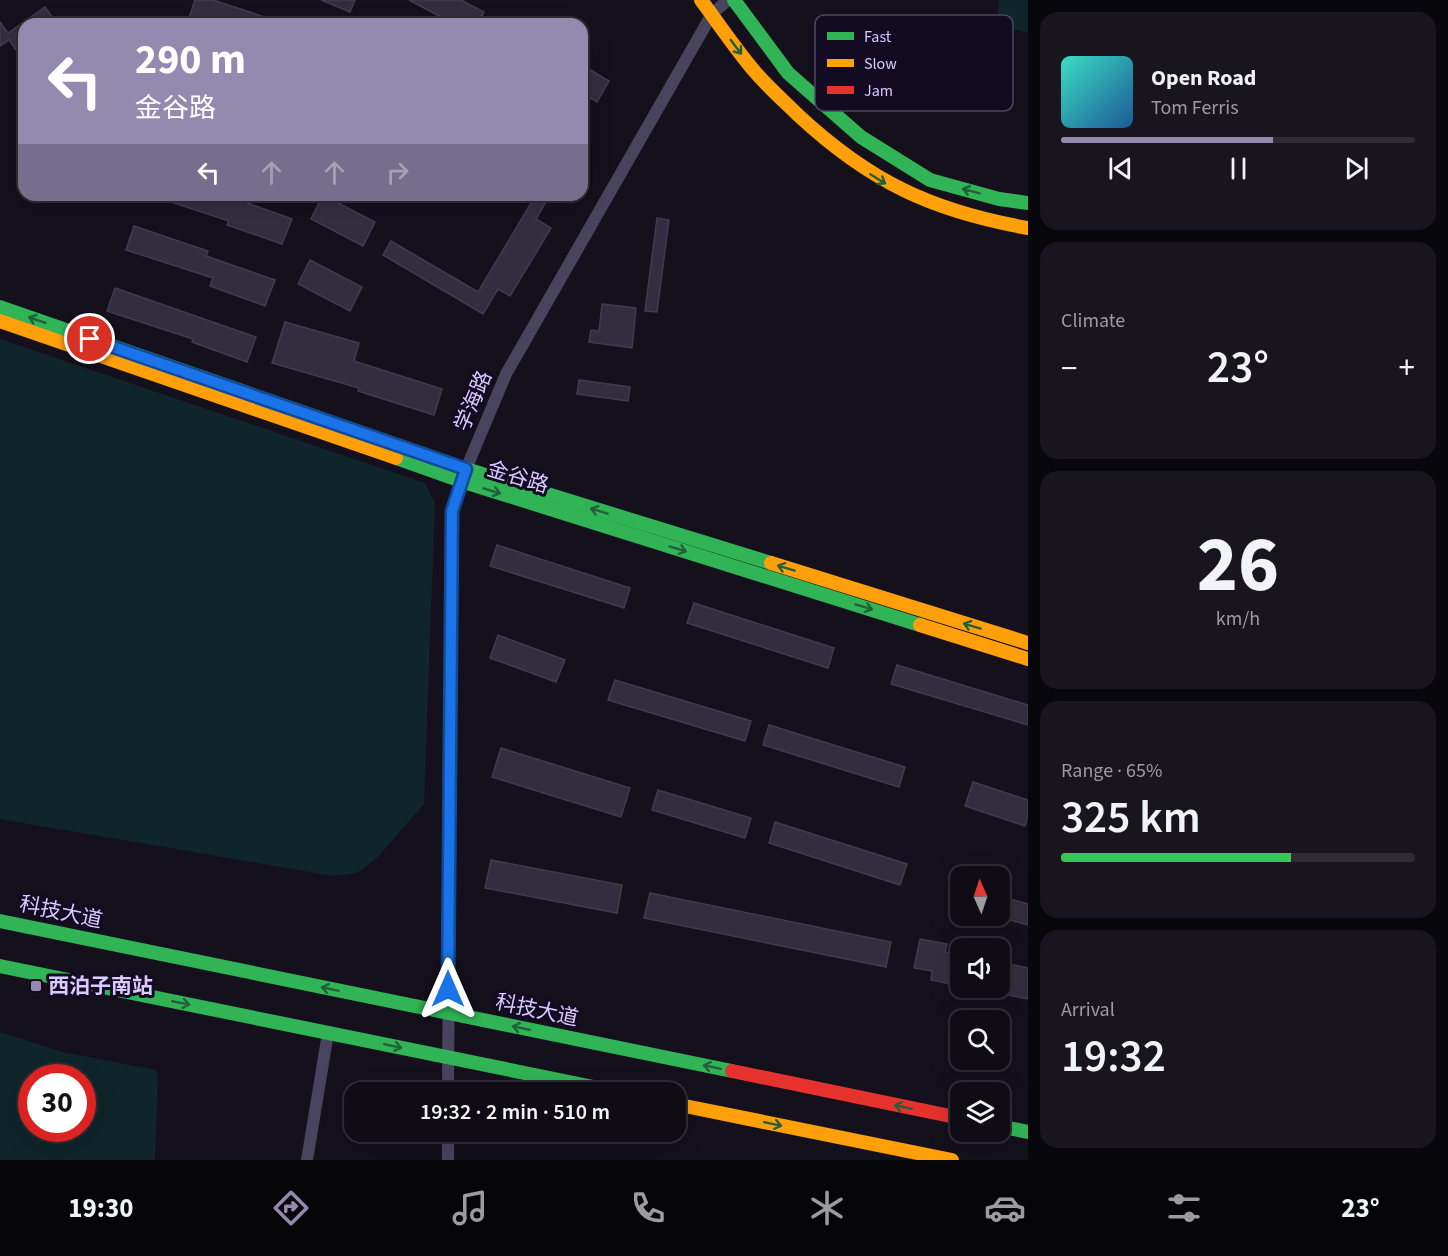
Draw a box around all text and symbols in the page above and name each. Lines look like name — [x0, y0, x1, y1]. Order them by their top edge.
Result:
legend — [815, 15, 1013, 111]
text: Fast — [864, 26, 892, 48]
text: 290 m — [135, 30, 246, 90]
one-way arrow — [730, 38, 743, 54]
icon: left — [36, 42, 114, 120]
text: Slow — [864, 53, 897, 75]
text: Open Road — [1151, 62, 1256, 94]
text: Jam — [864, 80, 893, 102]
text: 金谷路 — [135, 89, 216, 128]
text: Tom Ferris — [1151, 94, 1239, 122]
icon: previous — [1104, 152, 1137, 185]
icon: pause — [1222, 152, 1255, 185]
icon: next — [1340, 152, 1373, 185]
icon: left — [192, 156, 225, 189]
icon: ahead — [255, 156, 288, 189]
icon: ahead — [318, 156, 351, 189]
icon: right — [381, 156, 414, 189]
one-way arrow — [869, 173, 886, 185]
one-way arrow — [962, 185, 981, 196]
text: Climate — [1061, 307, 1125, 335]
pin — [64, 313, 115, 364]
one-way arrow — [28, 314, 47, 325]
icon: arrive — [73, 322, 106, 355]
text: 23° — [1207, 336, 1269, 400]
text: − — [1061, 345, 1077, 392]
text: + — [1399, 345, 1415, 392]
street label: 学海路 — [447, 366, 499, 436]
street label: 金谷路 — [483, 453, 553, 501]
one-way arrow — [482, 486, 501, 497]
one-way arrow — [590, 505, 609, 516]
text: 26 — [1197, 510, 1279, 621]
one-way arrow — [668, 544, 687, 555]
one-way arrow — [777, 562, 796, 573]
one-way arrow — [854, 602, 873, 613]
text: km/h — [1216, 605, 1260, 633]
one-way arrow — [963, 619, 982, 630]
text: Range · 65% — [1061, 757, 1162, 785]
text: 325 km — [1061, 786, 1201, 850]
north arrow — [950, 866, 1010, 926]
map controls — [950, 866, 1010, 1142]
street label: 科技大道 — [17, 889, 105, 935]
button: sound — [950, 938, 1010, 998]
position arrow — [416, 957, 480, 1021]
place label: 西泊子南站 — [48, 971, 153, 1001]
marker: 西泊子南站 — [29, 979, 43, 993]
one-way arrow — [320, 983, 340, 994]
street label: 科技大道 — [493, 987, 581, 1033]
text: Arrival — [1061, 996, 1115, 1024]
one-way arrow — [171, 998, 190, 1009]
button: search — [950, 1010, 1010, 1070]
one-way arrow — [511, 1022, 531, 1033]
text: 19:32 — [1061, 1025, 1166, 1089]
one-way arrow — [382, 1041, 402, 1052]
one-way arrow — [702, 1061, 721, 1073]
speed limit sign: 30 — [18, 1064, 96, 1142]
button: layers — [950, 1082, 1010, 1142]
text: 19:32 · 2 min · 510 m — [420, 1096, 610, 1128]
one-way arrow — [893, 1100, 912, 1112]
one-way arrow — [763, 1119, 783, 1130]
icon: directions — [270, 1187, 312, 1229]
icon: music — [449, 1187, 491, 1229]
icon: phone — [627, 1187, 669, 1229]
icon: climate — [806, 1187, 848, 1229]
icon: car — [984, 1187, 1026, 1229]
icon: filters — [1163, 1187, 1205, 1229]
text: 19:30 — [68, 1189, 133, 1228]
text: 23° — [1341, 1189, 1380, 1228]

